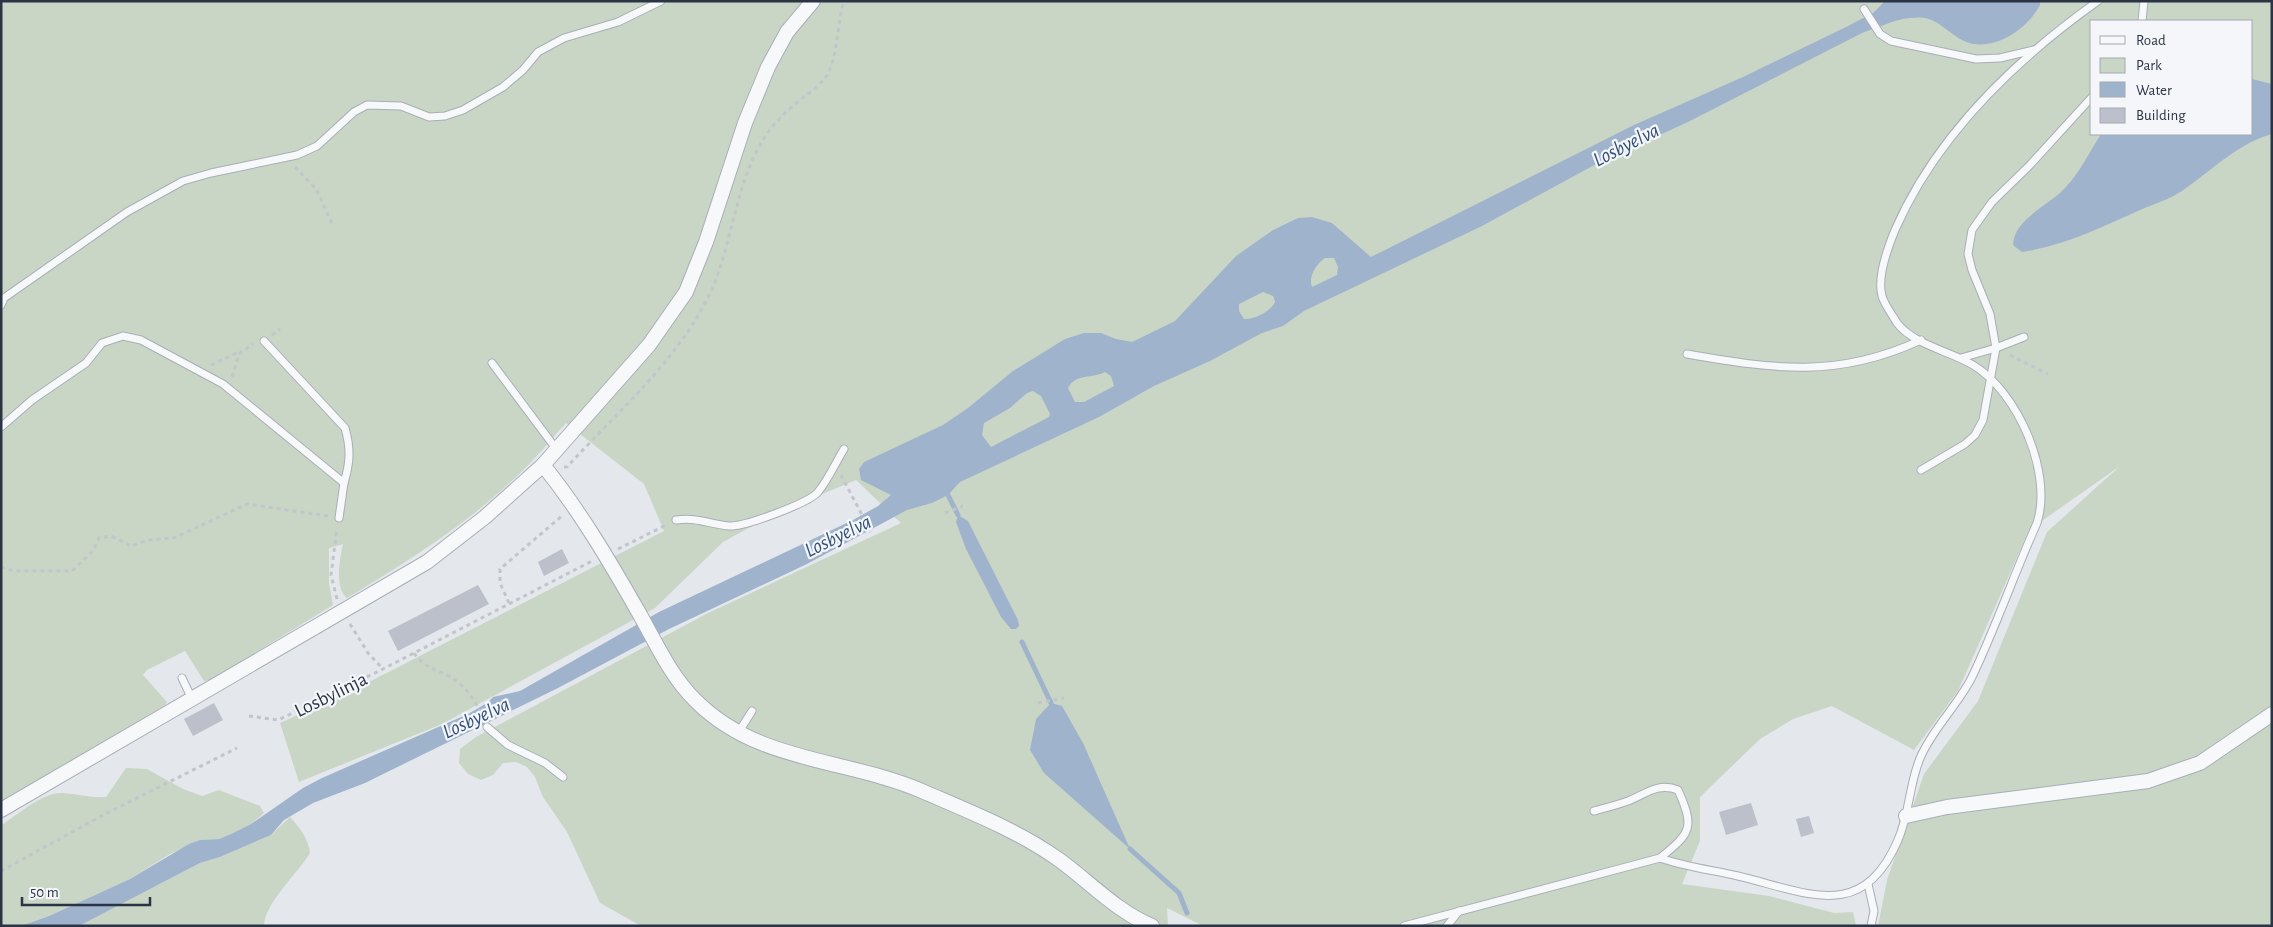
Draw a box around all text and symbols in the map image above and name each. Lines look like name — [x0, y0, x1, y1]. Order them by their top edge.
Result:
legend — [2090, 20, 2253, 135]
text: Road — [2136, 33, 2166, 48]
text: Park — [2136, 58, 2162, 73]
text: Water — [2136, 83, 2172, 98]
text: Building — [2136, 108, 2186, 123]
water label: Losbyelva — [1589, 119, 1663, 171]
water label: Losbyelva — [801, 511, 875, 561]
street label: Losbylinja — [291, 669, 371, 721]
water label: Losbyelva — [439, 693, 513, 743]
scale bar — [22, 874, 150, 906]
text: 50 m — [30, 885, 59, 900]

